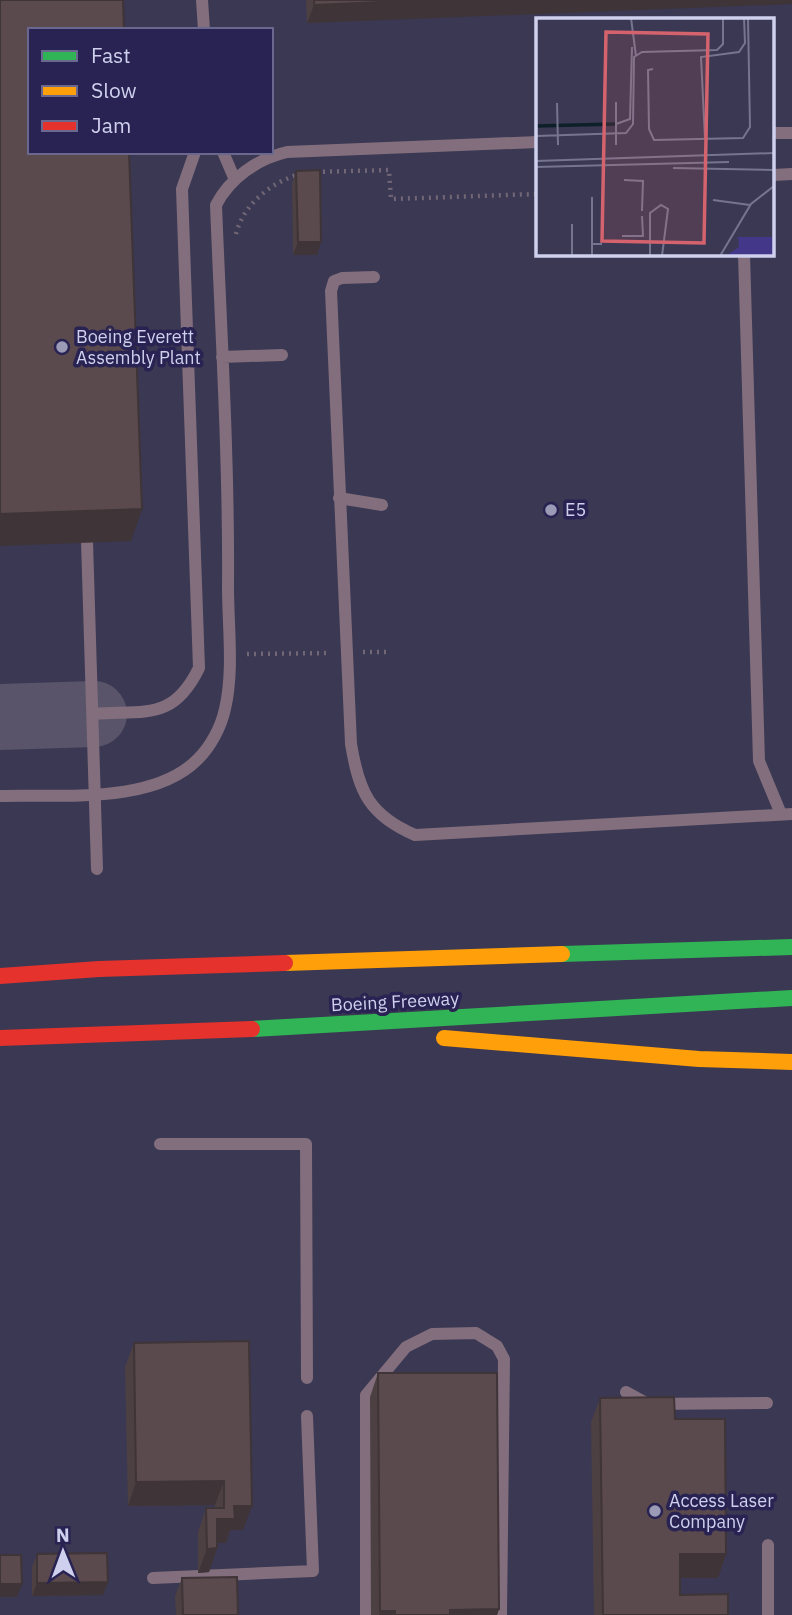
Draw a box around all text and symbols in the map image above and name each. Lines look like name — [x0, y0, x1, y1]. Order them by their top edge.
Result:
inset map — [536, 18, 774, 256]
legend — [28, 28, 273, 154]
text: Fast — [91, 41, 131, 69]
text: Slow — [91, 76, 137, 104]
text: Jam — [91, 111, 131, 139]
place label: Boeing Everett Assembly Plant — [76, 325, 201, 369]
marker: Boeing Everett Assembly Plant — [54, 339, 70, 355]
place label: E5 — [565, 498, 586, 521]
marker: E5 — [543, 502, 559, 518]
street label: Boeing Freeway — [330, 987, 460, 1016]
place label: Access Laser Company — [669, 1489, 774, 1533]
marker: Access Laser Company — [647, 1503, 663, 1519]
north arrow — [28, 1517, 98, 1587]
text: N — [56, 1523, 70, 1547]

